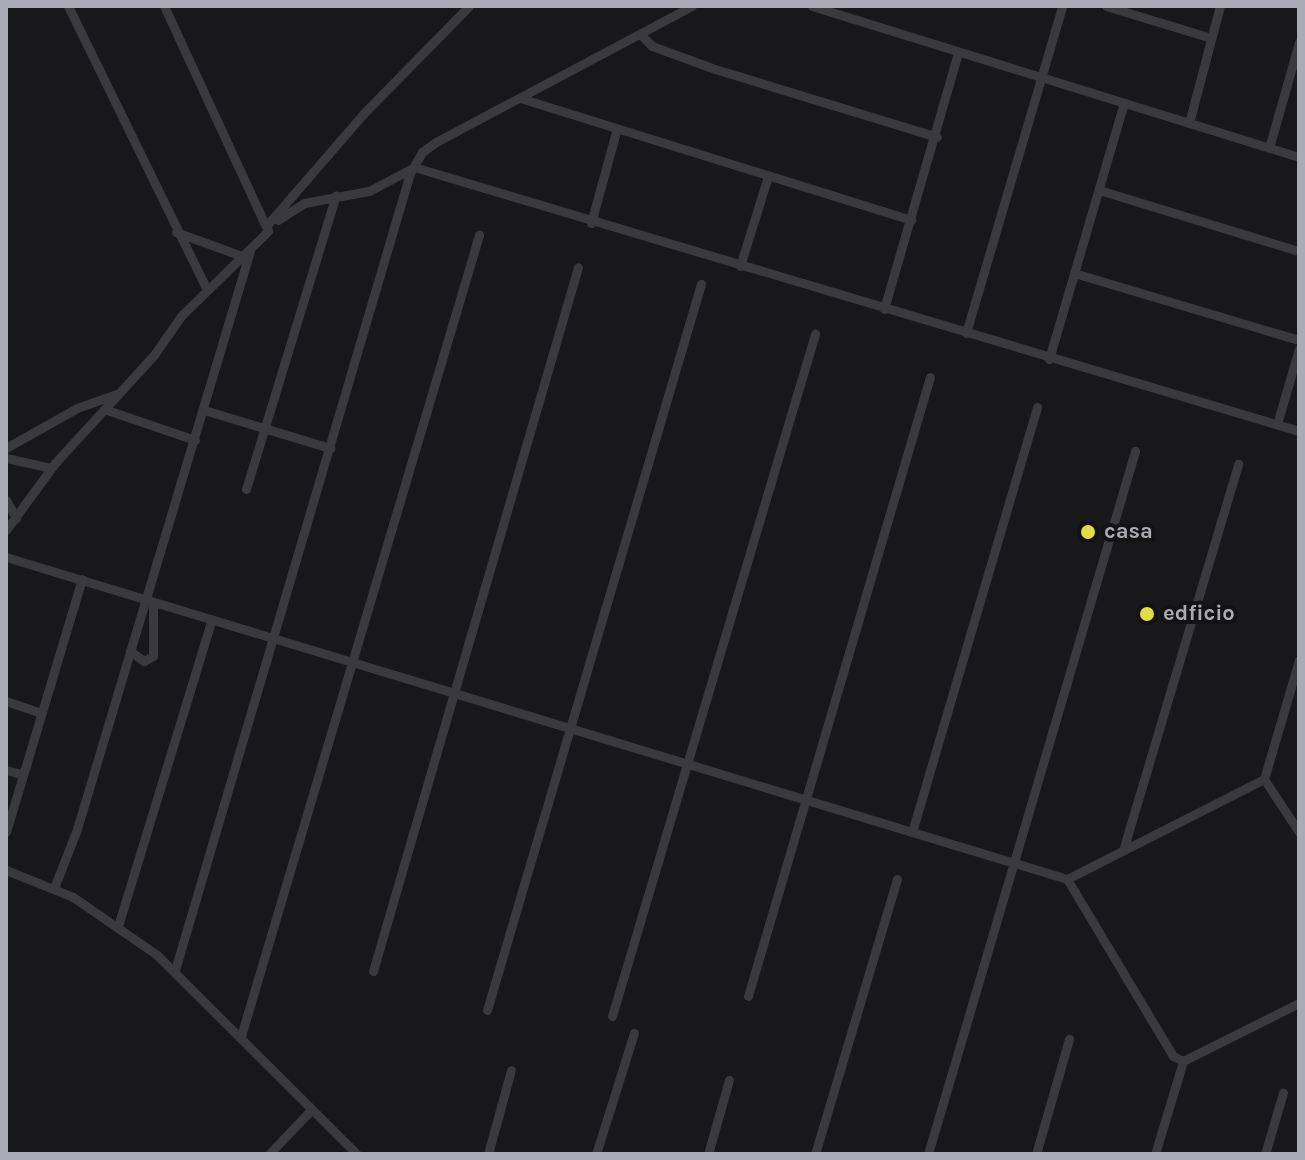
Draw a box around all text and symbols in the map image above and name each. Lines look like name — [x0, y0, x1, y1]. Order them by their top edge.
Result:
place label: casa — [1104, 519, 1153, 545]
marker: casa — [1079, 523, 1097, 541]
place label: edficio — [1163, 601, 1235, 627]
marker: edficio — [1138, 605, 1156, 623]

